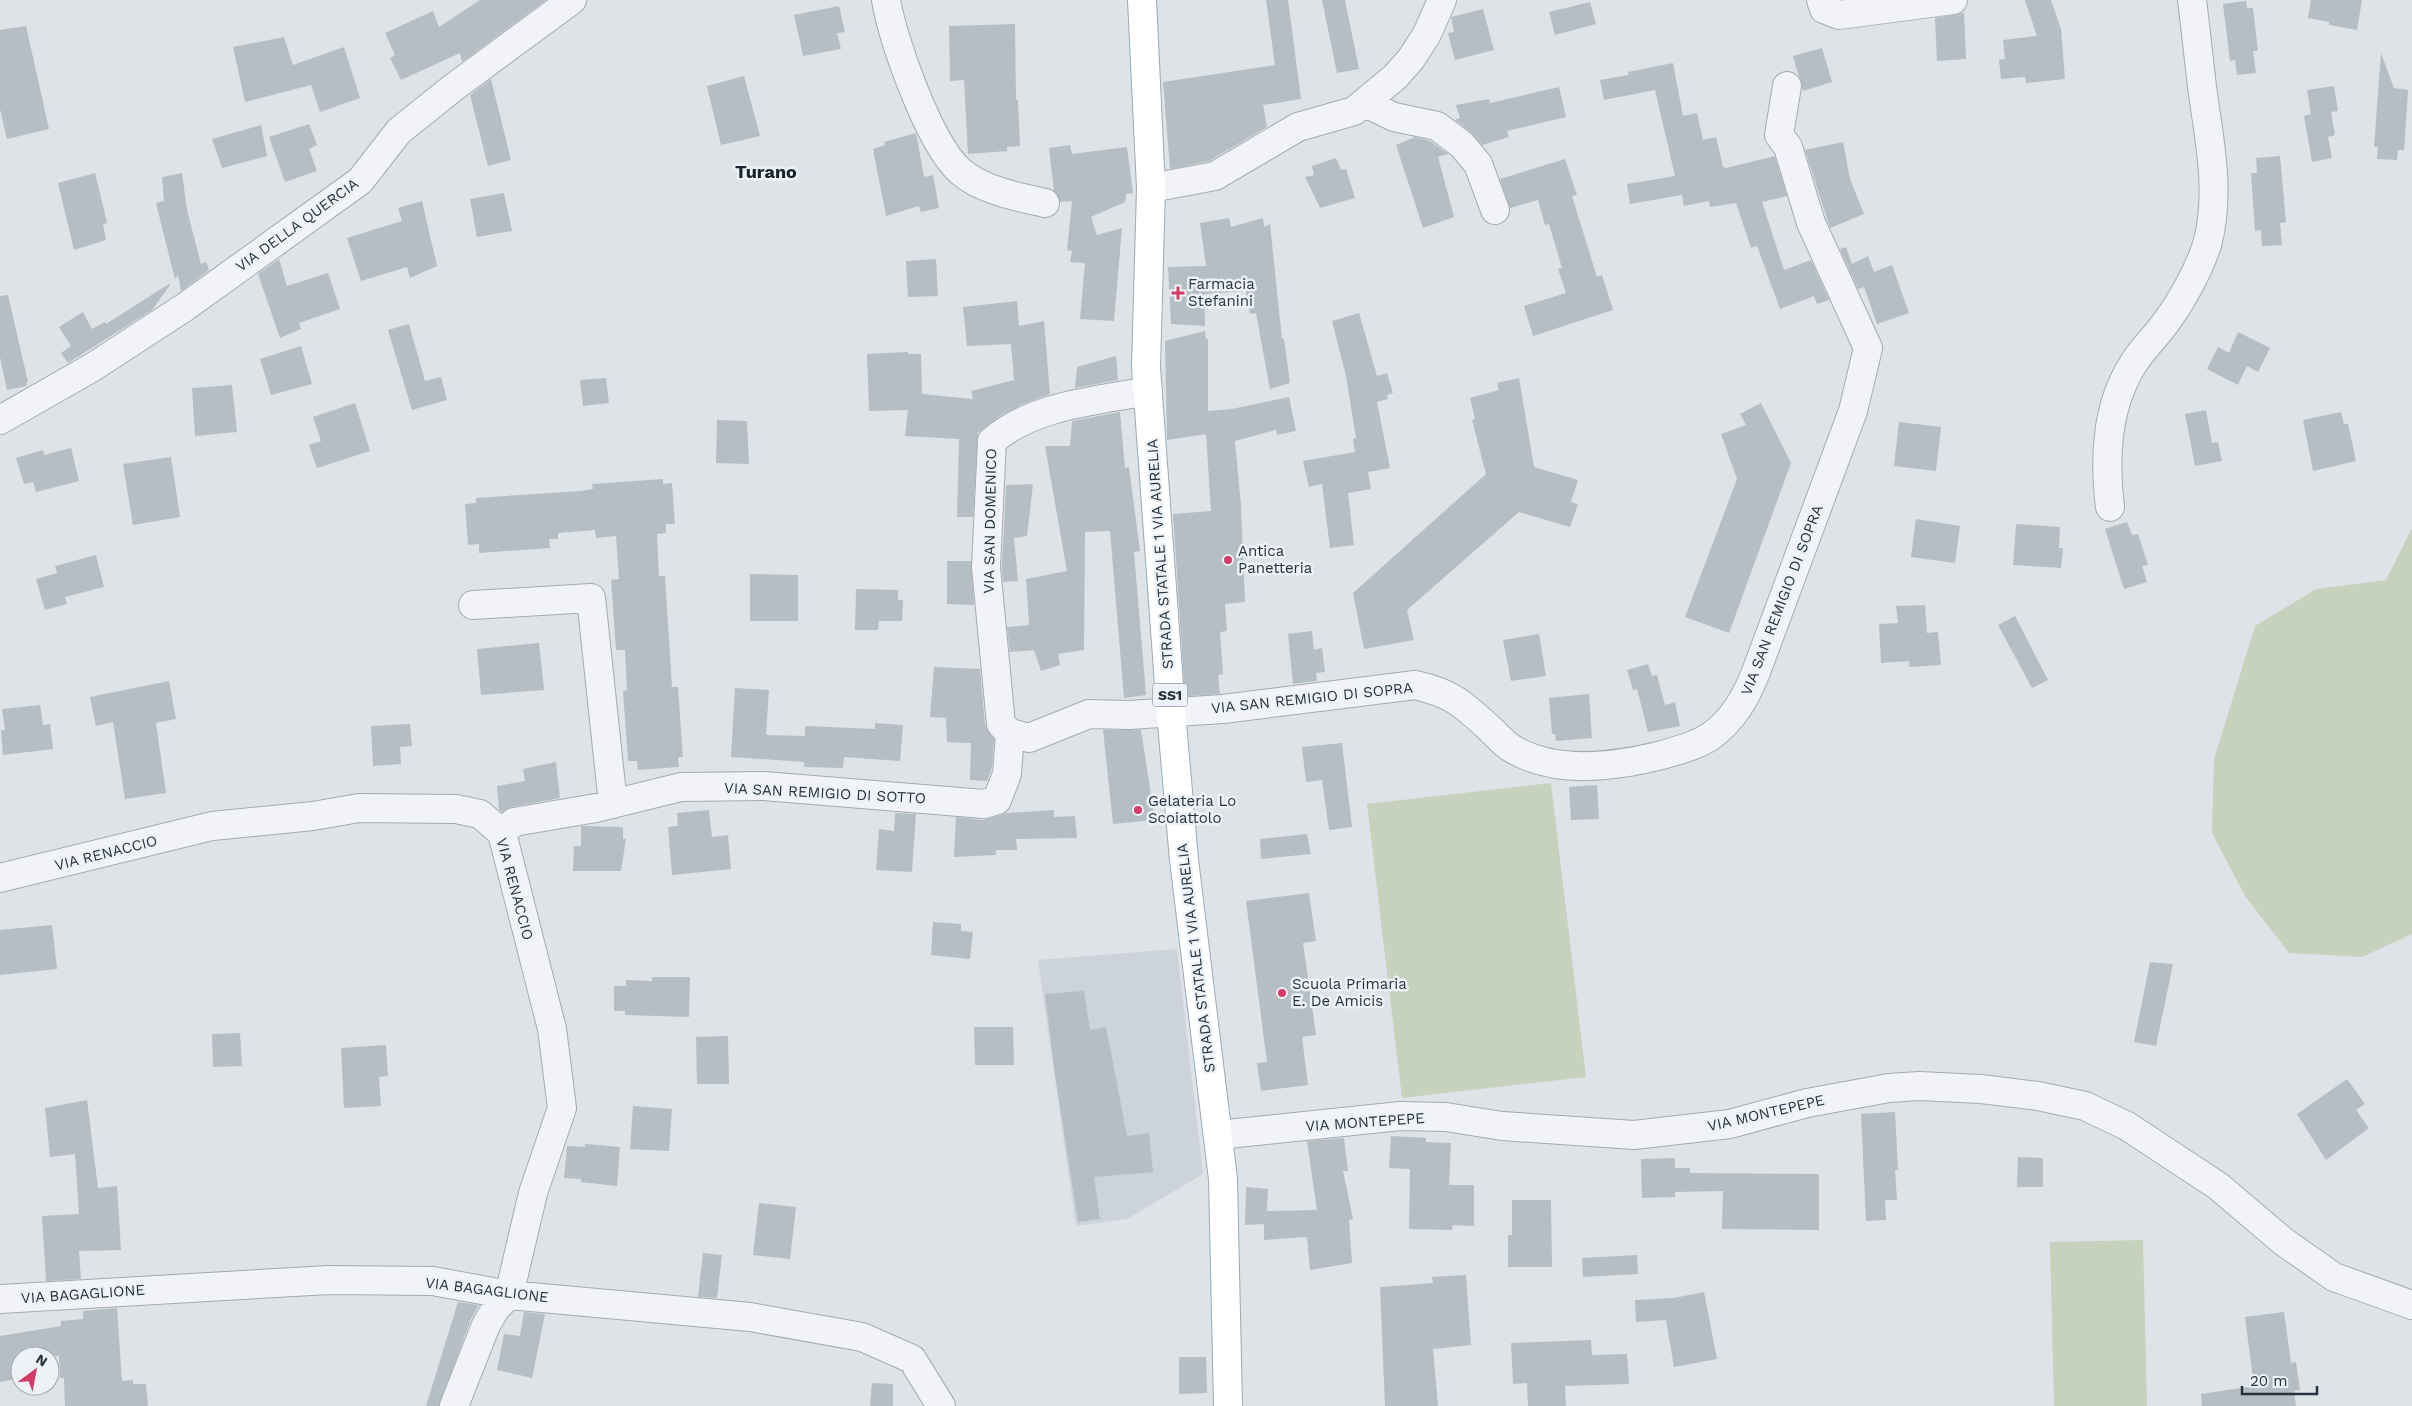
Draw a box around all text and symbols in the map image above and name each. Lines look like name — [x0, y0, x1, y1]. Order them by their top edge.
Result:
district label: Turano — [735, 161, 797, 182]
street label: VIA DELLA QUERCIA — [232, 174, 362, 276]
place label: Farmacia Stefanini — [1188, 275, 1255, 310]
marker: Farmacia Stefanini — [1172, 287, 1184, 299]
street label: STRADA STATALE 1 VIA AURELIA — [1143, 438, 1177, 670]
street label: VIA SAN DOMENICO — [980, 448, 1000, 594]
street label: VIA SAN REMIGIO DI SOPRA — [1737, 502, 1827, 698]
place label: Antica Panetteria — [1238, 542, 1313, 577]
marker: Antica Panetteria — [1222, 554, 1234, 566]
street label: VIA SAN REMIGIO DI SOPRA — [1210, 678, 1414, 718]
road number: SS1 — [1152, 684, 1188, 706]
street label: VIA SAN REMIGIO DI SOTTO — [723, 779, 927, 807]
place label: Gelateria Lo Scoiattolo — [1148, 792, 1236, 827]
marker: Gelateria Lo Scoiattolo — [1132, 804, 1144, 816]
street label: VIA RENACCIO — [53, 832, 159, 874]
street label: VIA RENACCIO — [493, 836, 537, 942]
street label: STRADA STATALE 1 VIA AURELIA — [1173, 842, 1219, 1074]
place label: Scuola Primaria E. De Amicis — [1292, 975, 1407, 1010]
marker: Scuola Primaria E. De Amicis — [1276, 987, 1288, 999]
street label: VIA MONTEPEPE — [1706, 1091, 1826, 1135]
street label: VIA MONTEPEPE — [1305, 1109, 1425, 1135]
street label: VIA BAGAGLIONE — [424, 1273, 550, 1307]
street label: VIA BAGAGLIONE — [20, 1281, 146, 1307]
north arrow — [10, 1346, 60, 1396]
text: N — [33, 1350, 51, 1370]
scale bar — [2242, 1364, 2317, 1396]
text: 20 m — [2250, 1372, 2288, 1390]

